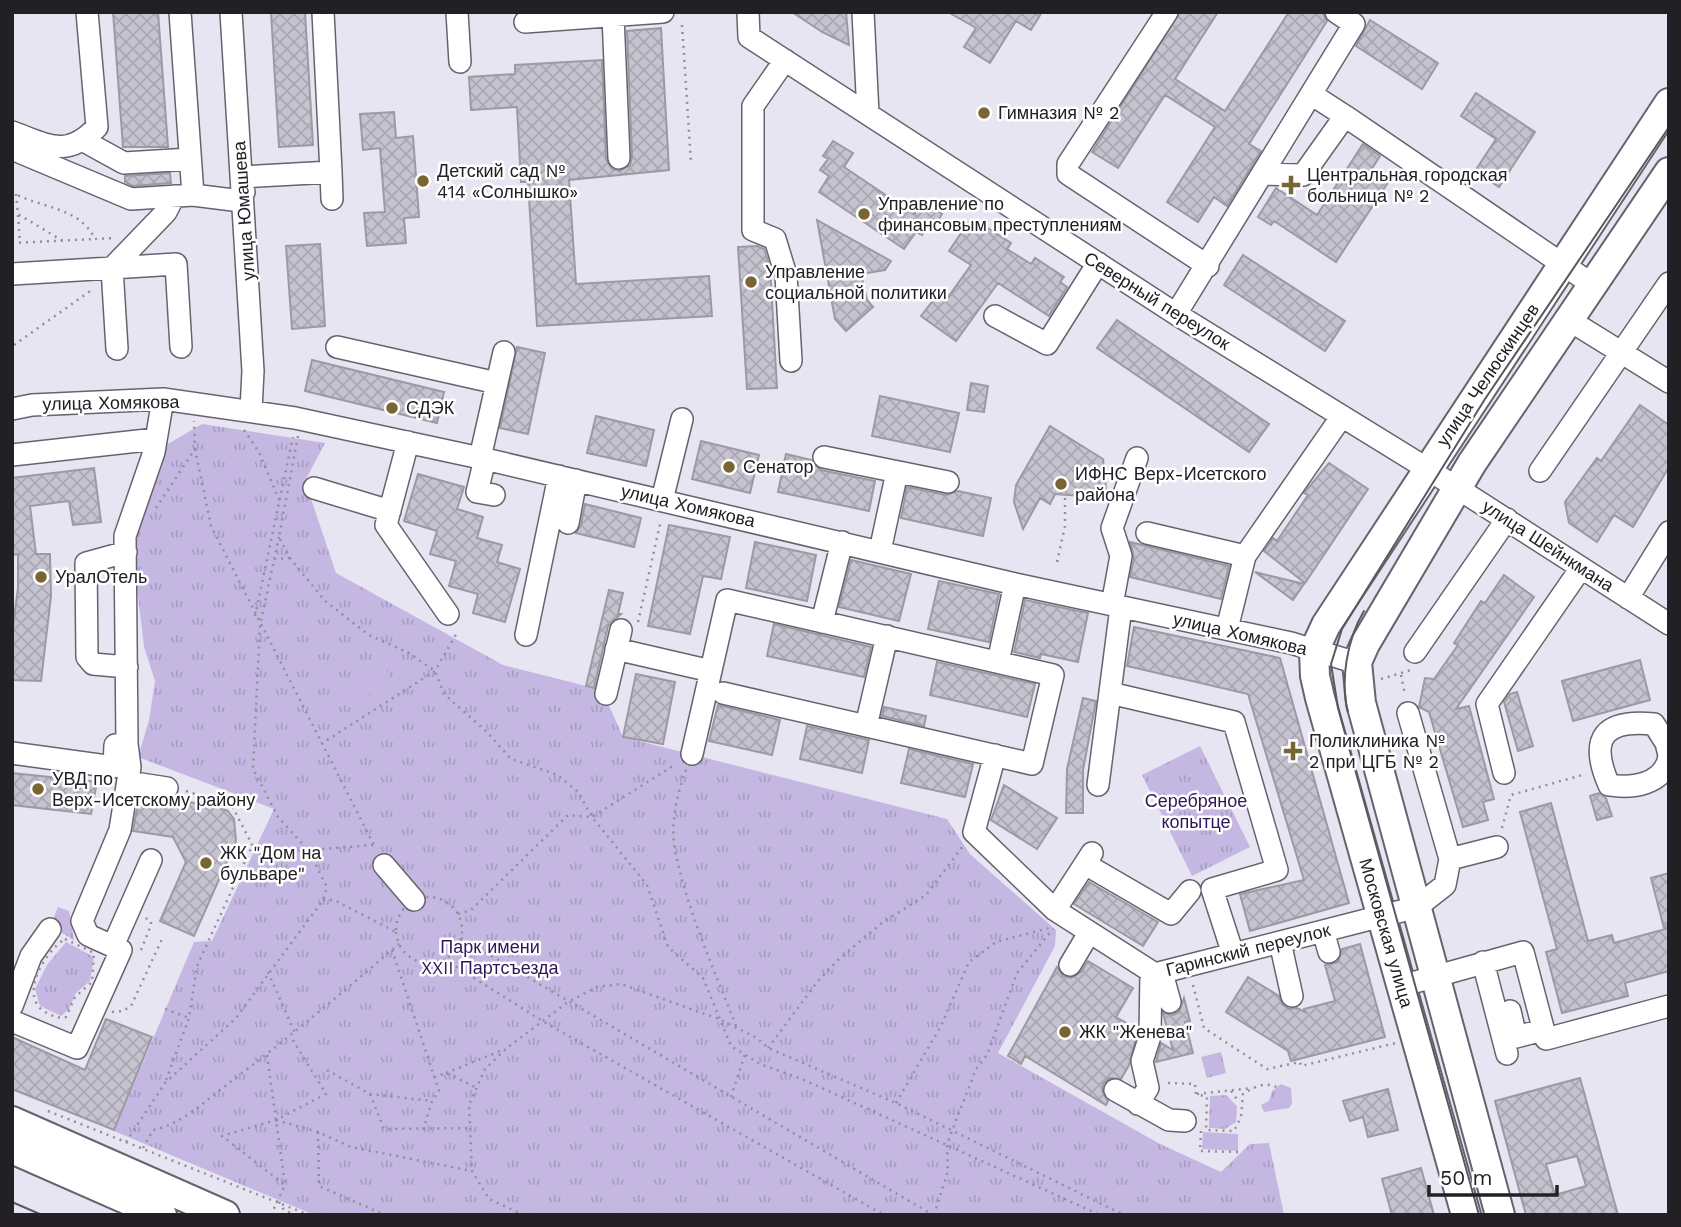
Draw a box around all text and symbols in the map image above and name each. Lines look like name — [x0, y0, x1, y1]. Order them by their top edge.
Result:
place label: Гимназия № 2 — [998, 102, 1119, 123]
marker: Гимназия № 2 — [976, 105, 992, 121]
street label: улица Юмашева — [228, 140, 259, 282]
place label: Детский сад № 414 «Солнышко» — [437, 160, 578, 202]
place label: Центральная городская больница № 2 — [1307, 164, 1508, 206]
marker: Детский сад № 414 «Солнышко» — [415, 173, 431, 189]
marker: Центральная городская больница № 2 — [1281, 175, 1301, 195]
place label: Управление по финансовым преступлениям — [878, 193, 1122, 235]
marker: Управление по финансовым преступлениям — [856, 206, 872, 222]
street label: Северный переулок — [1080, 247, 1234, 354]
place label: Управление социальной политики — [765, 261, 947, 303]
marker: Управление социальной политики — [743, 274, 759, 290]
street label: улица Челюскинцев — [1432, 299, 1543, 450]
street label: улица Хомякова — [42, 391, 181, 414]
place label: СДЭК — [406, 397, 455, 418]
marker: СДЭК — [384, 400, 400, 416]
place label: Сенатор — [743, 456, 814, 477]
marker: Сенатор — [721, 459, 737, 475]
place label: ИФНС Верх-Исетского района — [1075, 463, 1266, 505]
marker: ИФНС Верх-Исетского района — [1053, 476, 1069, 492]
street label: улица Хомякова — [619, 480, 758, 531]
street label: улица Шейнкмана — [1479, 495, 1619, 596]
place label: УралОтель — [55, 566, 148, 587]
marker: УралОтель — [33, 569, 49, 585]
street label: улица Хомякова — [1171, 608, 1310, 659]
place label: Поликлиника № 2 при ЦГБ № 2 — [1309, 730, 1445, 772]
marker: Поликлиника № 2 при ЦГБ № 2 — [1283, 741, 1303, 761]
place label: УВД по Верх-Исетскому району — [52, 768, 255, 810]
marker: УВД по Верх-Исетскому району — [30, 781, 46, 797]
park label: Серебряное копытце — [1145, 790, 1247, 832]
place label: ЖК "Дом на бульваре" — [220, 842, 322, 884]
marker: ЖК "Дом на бульваре" — [198, 855, 214, 871]
street label: Московская улица — [1355, 856, 1418, 1011]
street label: Гаринский переулок — [1164, 919, 1332, 980]
park label: Парк имени XXII Партсъезда — [421, 936, 560, 978]
place label: ЖК "Женева" — [1079, 1021, 1193, 1042]
marker: ЖК "Женева" — [1057, 1024, 1073, 1040]
scale bar — [1429, 1154, 1557, 1198]
text: 50 m — [1440, 1165, 1492, 1190]

